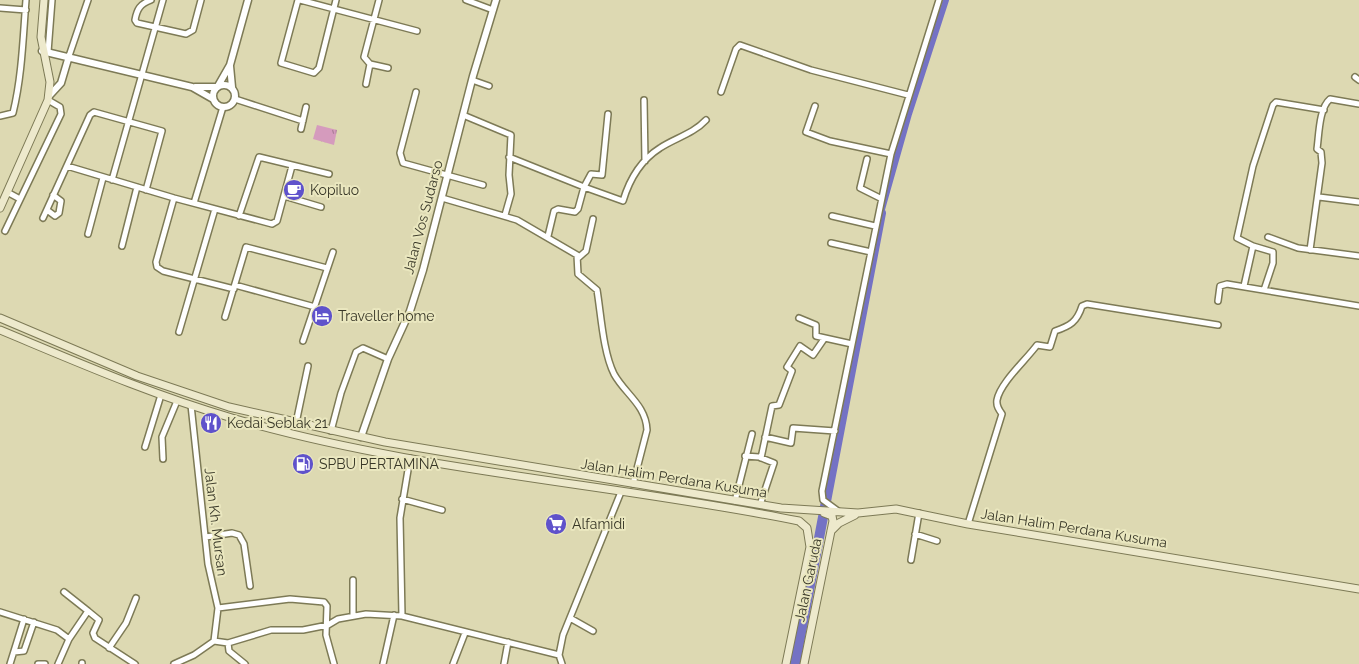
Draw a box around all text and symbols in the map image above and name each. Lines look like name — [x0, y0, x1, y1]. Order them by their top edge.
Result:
street label: Jalan Vos Sudarso — [400, 158, 446, 276]
cafe icon: Kopiluo — [282, 178, 306, 202]
place label: Kopiluo — [310, 182, 359, 198]
hotel icon: Traveller home — [310, 304, 334, 328]
place label: Traveller home — [338, 308, 435, 324]
restaurant icon: Kedai Seblak 21 — [199, 411, 223, 435]
place label: Kedai Seblak 21 — [227, 415, 328, 431]
fuel station icon: SPBU PERTAMINA — [291, 452, 315, 476]
street label: Jalan Halim Perdana Kusuma — [580, 455, 768, 501]
place label: SPBU PERTAMINA — [319, 456, 440, 472]
street label: Jalan Kh. Mursan — [201, 467, 231, 577]
street label: Jalan Halim Perdana Kusuma — [980, 505, 1168, 551]
supermarket icon: Alfamidi — [544, 512, 568, 536]
place label: Alfamidi — [572, 516, 625, 532]
street label: Jalan Garuda — [791, 537, 825, 623]

